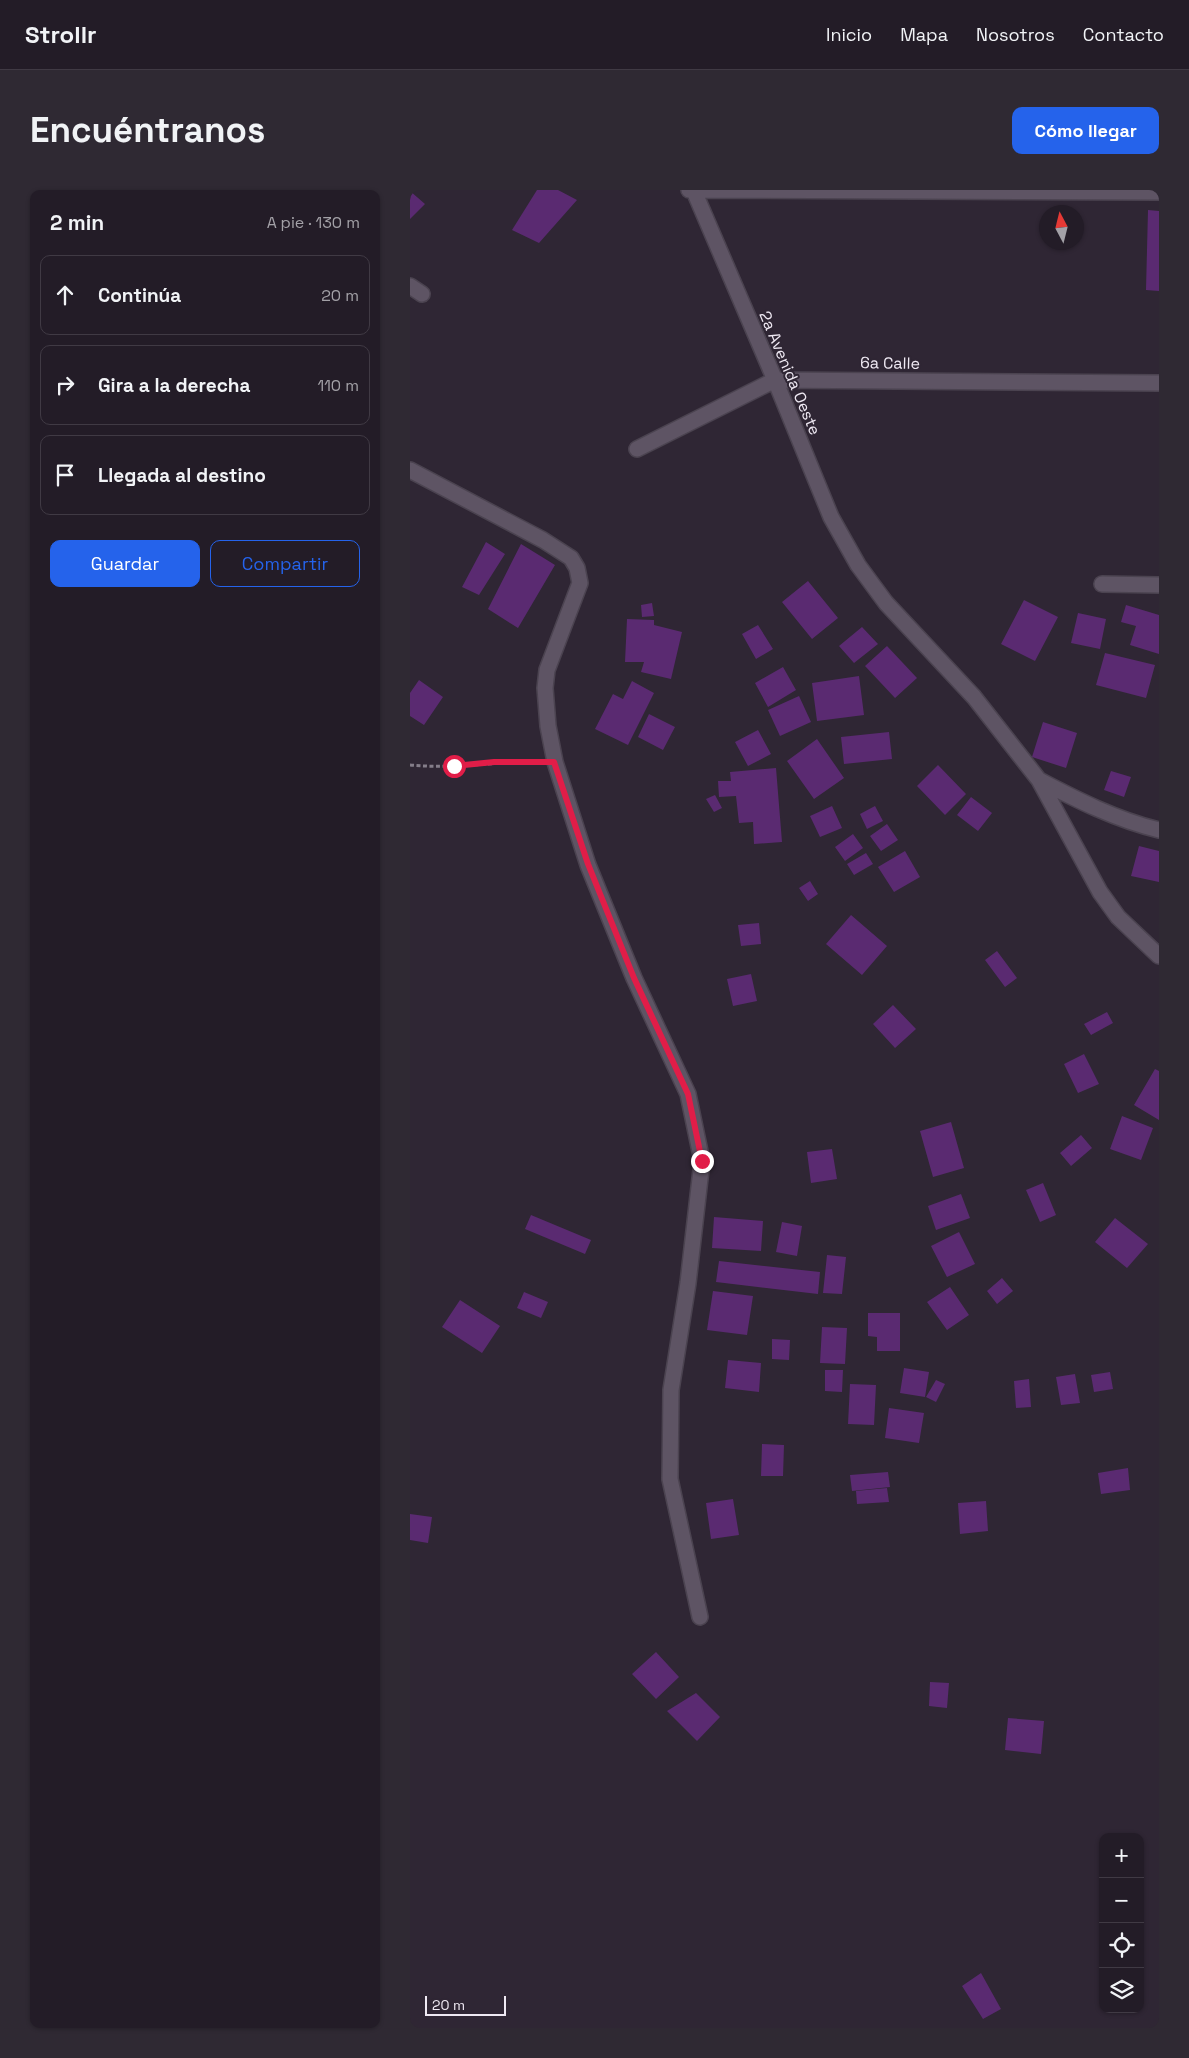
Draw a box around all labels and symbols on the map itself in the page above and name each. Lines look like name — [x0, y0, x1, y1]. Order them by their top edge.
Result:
north arrow — [1039, 205, 1084, 250]
street label: 2a Avenida Oeste — [754, 308, 826, 438]
street label: 6a Calle — [860, 352, 920, 374]
route start — [443, 755, 466, 778]
route end — [691, 1150, 714, 1173]
scale bar — [425, 1993, 506, 2016]

